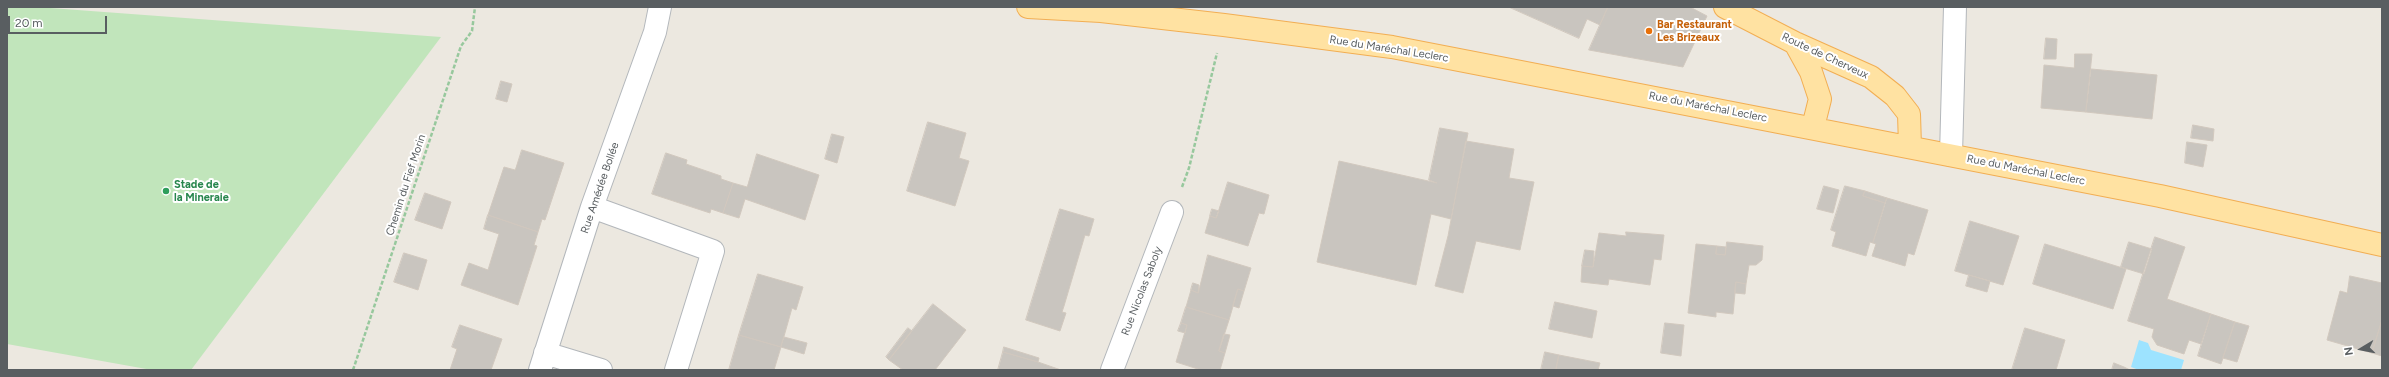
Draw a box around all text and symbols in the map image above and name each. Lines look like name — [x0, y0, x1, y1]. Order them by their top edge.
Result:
scale bar — [10, 8, 109, 34]
text: 20 m — [15, 16, 43, 30]
place label: Bar Restaurant Les Brizeaux — [1657, 18, 1732, 44]
marker: Bar Restaurant Les Brizeaux — [1644, 26, 1654, 36]
street label: Route de Cherveux — [1780, 30, 1870, 82]
street label: Rue du Maréchal Leclerc — [1329, 33, 1449, 65]
street label: Rue du Maréchal Leclerc — [1648, 89, 1768, 125]
street label: Chemin du Fief Morin — [383, 133, 429, 237]
street label: Rue Amédée Bollée — [578, 141, 622, 235]
street label: Rue du Maréchal Leclerc — [1966, 152, 2086, 188]
place label: Stade de la Mineraie — [174, 178, 229, 204]
marker: Stade de la Mineraie — [161, 186, 171, 196]
street label: Rue Nicolas Saboly — [1119, 245, 1165, 337]
north arrow — [2341, 329, 2381, 369]
text: N — [2342, 346, 2356, 357]

